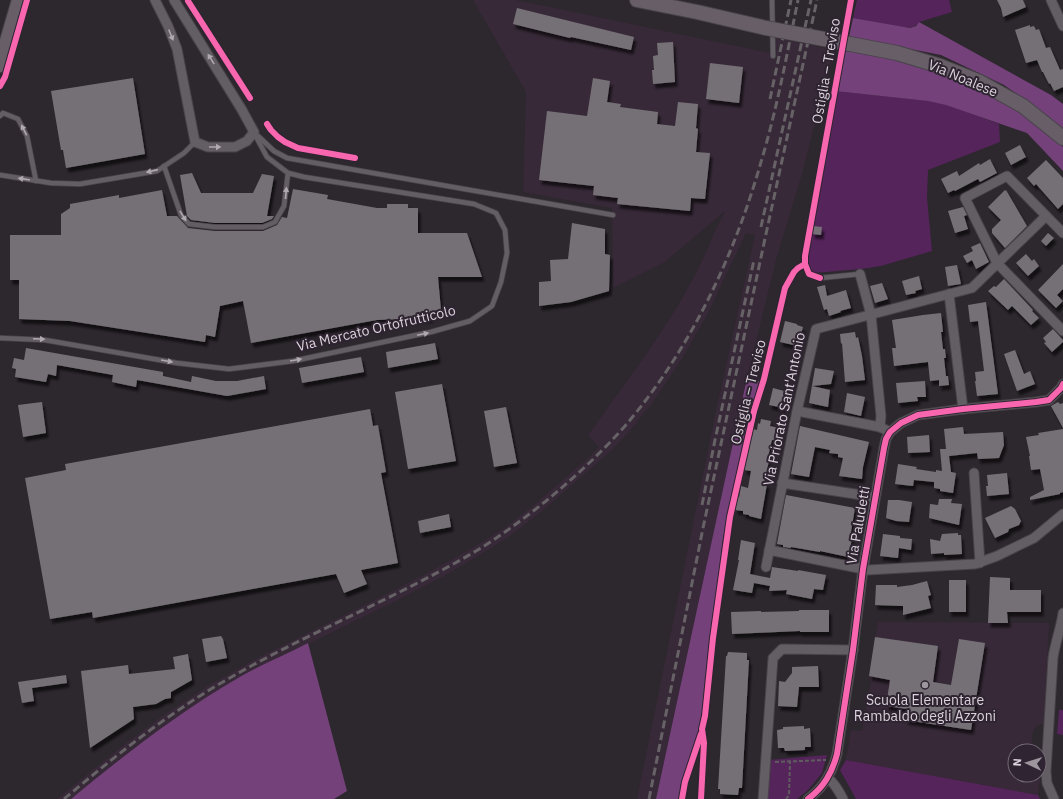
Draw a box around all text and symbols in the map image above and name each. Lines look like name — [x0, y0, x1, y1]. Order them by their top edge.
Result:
street label: Ostiglia – Treviso — [808, 17, 844, 125]
one-way arrow — [169, 30, 175, 42]
one-way arrow — [207, 53, 214, 65]
street label: Via Noalese — [925, 55, 1001, 101]
one-way arrow — [21, 124, 27, 135]
one-way arrow — [209, 144, 222, 150]
one-way arrow — [146, 169, 158, 175]
one-way arrow — [18, 176, 30, 182]
one-way arrow — [282, 187, 289, 199]
one-way arrow — [179, 210, 186, 221]
street label: Via Mercato Ortofrutticolo — [295, 301, 457, 355]
one-way arrow — [417, 331, 430, 337]
street label: Via Priorato Sant'Antonio — [759, 331, 809, 487]
one-way arrow — [33, 336, 45, 343]
street label: Ostiglia – Treviso — [726, 338, 770, 446]
one-way arrow — [290, 357, 302, 363]
one-way arrow — [161, 358, 173, 364]
street label: Via Paludetti — [842, 484, 874, 566]
marker: Scuola Elementare Rambaldo degli Azzoni — [920, 680, 930, 690]
place label: Scuola Elementare Rambaldo degli Azzoni — [854, 691, 996, 725]
north arrow — [1007, 743, 1047, 783]
text: N — [1010, 758, 1024, 767]

